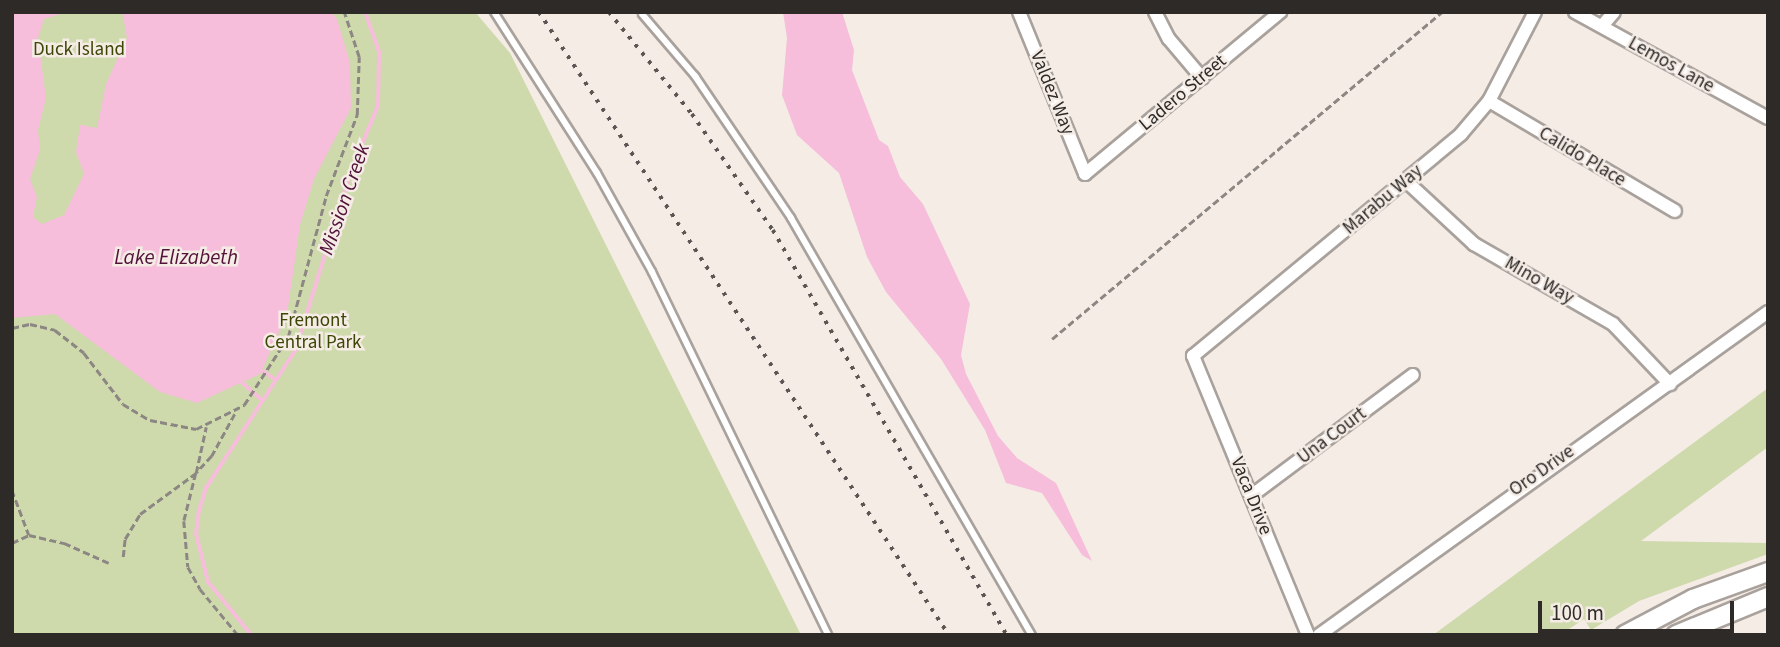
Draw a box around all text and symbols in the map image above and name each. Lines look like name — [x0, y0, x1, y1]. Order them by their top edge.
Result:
street label: Lemos Lane — [1624, 32, 1718, 98]
park label: Duck Island — [33, 39, 125, 61]
street label: Valdez Way — [1025, 48, 1079, 138]
street label: Ladero Street — [1135, 50, 1231, 136]
street label: Calido Place — [1534, 122, 1630, 192]
water label: Mission Creek — [313, 140, 375, 258]
street label: Marabu Way — [1339, 160, 1427, 240]
water label: Lake Elizabeth — [114, 244, 238, 270]
street label: Mino Way — [1500, 252, 1578, 310]
park label: Fremont Central Park — [265, 310, 361, 354]
street label: Una Court — [1293, 403, 1371, 469]
street label: Oro Drive — [1505, 440, 1579, 502]
street label: Vaca Drive — [1225, 454, 1277, 538]
scale bar — [1542, 588, 1738, 632]
text: 100 m — [1551, 598, 1604, 628]

